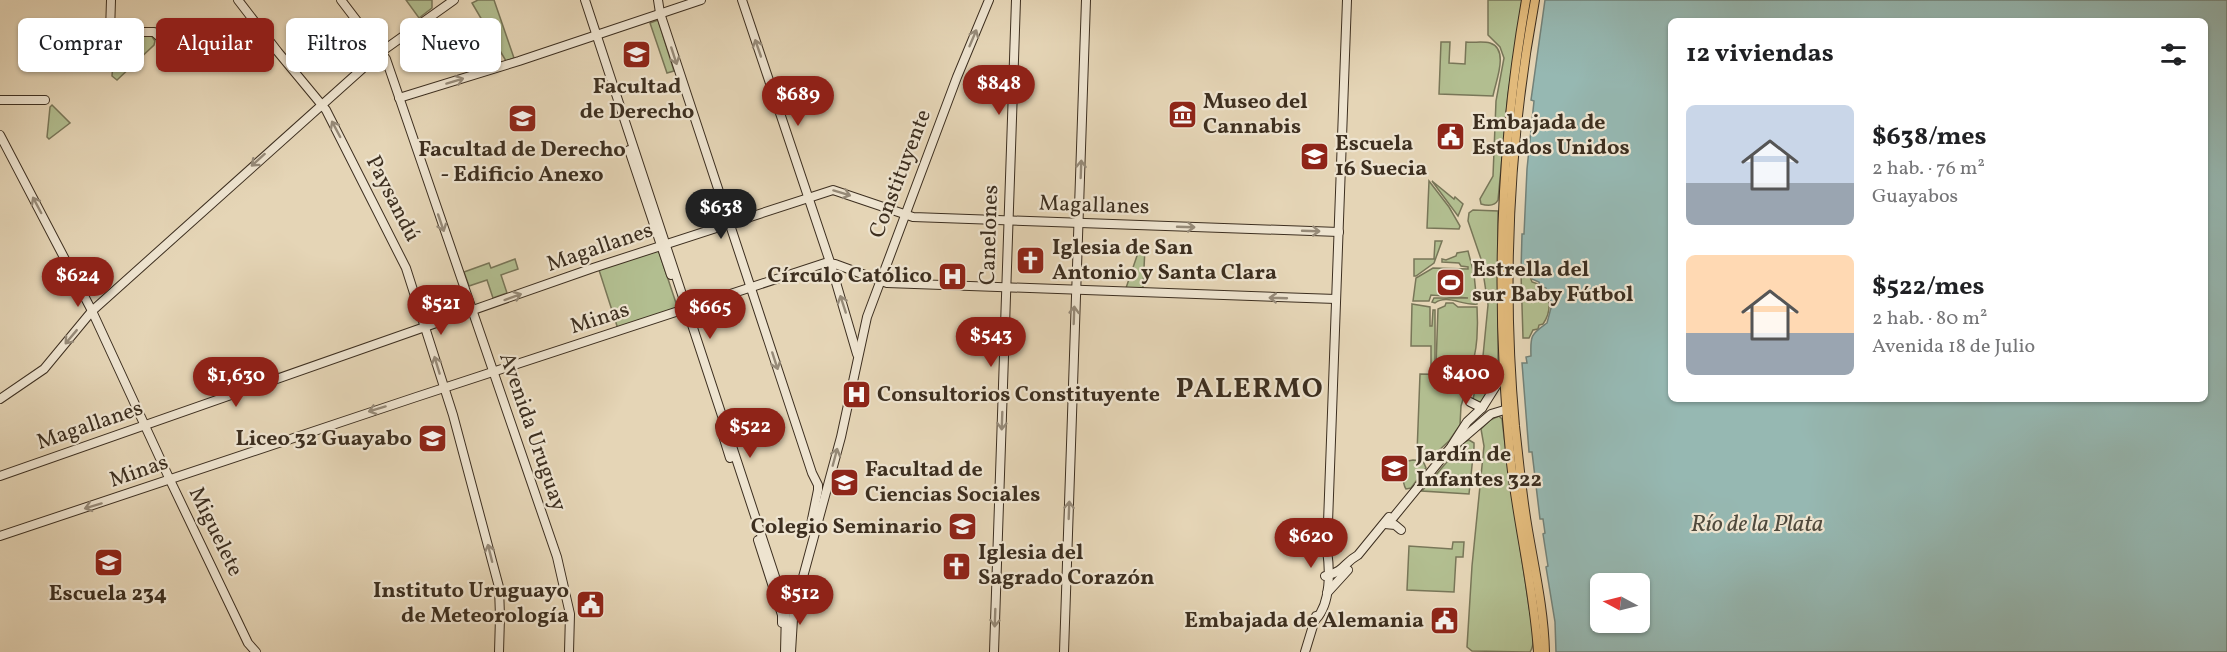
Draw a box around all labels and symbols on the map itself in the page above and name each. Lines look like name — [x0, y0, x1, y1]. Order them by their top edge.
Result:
one-way arrow — [968, 30, 979, 48]
school or university icon: Facultad de Derecho — [621, 39, 653, 71]
one-way arrow — [751, 39, 762, 57]
one-way arrow — [669, 46, 680, 65]
pin: $848 — [963, 65, 1035, 116]
place label: Facultad de Derecho — [580, 72, 694, 128]
one-way arrow — [445, 75, 464, 86]
pin: $689 — [762, 76, 834, 127]
place label: Museo del Cannabis — [1203, 87, 1308, 143]
museum icon: Museo del Cannabis — [1166, 99, 1198, 131]
school or university icon: Facultad de Derecho - Edificio Anexo — [506, 102, 538, 134]
street label: Constituyente — [862, 105, 940, 243]
place label: Embajada de Estados Unidos — [1472, 108, 1630, 164]
one-way arrow — [330, 120, 341, 138]
public building icon: Embajada de Estados Unidos — [1435, 120, 1467, 152]
place label: Escuela 16 Suecia — [1335, 129, 1427, 185]
place label: Facultad de Derecho - Edificio Anexo — [418, 135, 626, 191]
school or university icon: Escuela 16 Suecia — [1298, 141, 1330, 173]
street label: Paysandú — [357, 150, 427, 248]
one-way arrow — [251, 153, 266, 167]
one-way arrow — [1075, 159, 1087, 179]
street label: Canelones — [973, 184, 1007, 286]
one-way arrow — [832, 188, 851, 199]
pin: $638 — [685, 189, 757, 240]
street label: Magallanes — [1038, 189, 1150, 223]
one-way arrow — [31, 197, 43, 214]
one-way arrow — [437, 213, 448, 232]
street label: Magallanes — [543, 215, 657, 281]
one-way arrow — [1176, 221, 1196, 232]
one-way arrow — [1301, 226, 1321, 237]
place label: Iglesia de San Antonio y Santa Clara — [1052, 233, 1277, 289]
church icon: Iglesia de San Antonio y Santa Clara — [1015, 245, 1047, 277]
place label: Estrella del sur Baby Fútbol — [1472, 255, 1633, 311]
pin: $624 — [42, 257, 114, 308]
hospital icon: Círculo Católico — [937, 260, 969, 292]
place label: Círculo Católico — [767, 261, 932, 292]
sports icon: Estrella del sur Baby Fútbol — [1435, 267, 1467, 299]
pin: $521 — [405, 285, 477, 336]
pin: $665 — [674, 289, 746, 340]
one-way arrow — [504, 290, 522, 301]
one-way arrow — [1268, 292, 1288, 303]
street label: Minas — [566, 295, 634, 343]
one-way arrow — [837, 295, 848, 314]
one-way arrow — [1069, 305, 1080, 325]
pin: $543 — [955, 317, 1027, 368]
one-way arrow — [64, 329, 77, 345]
street label: Avenida Uruguay — [490, 349, 574, 516]
one-way arrow — [770, 351, 781, 370]
pin: $400 — [1430, 355, 1502, 406]
one-way arrow — [431, 356, 442, 375]
pin: $1,630 — [187, 357, 285, 408]
district label: PALERMO — [1176, 370, 1324, 409]
hospital icon: Consultorios Constituyente — [840, 379, 872, 411]
place label: Consultorios Constituyente — [877, 380, 1160, 411]
street label: Magallanes — [33, 393, 147, 459]
one-way arrow — [368, 404, 387, 415]
pin: $522 — [714, 408, 786, 459]
one-way arrow — [996, 410, 1008, 430]
school or university icon: Liceo 32 Guayabo — [417, 423, 449, 455]
place label: Liceo 32 Guayabo — [235, 424, 412, 455]
place label: Jardín de Infantes 322 — [1415, 440, 1542, 496]
street label: Minas — [105, 447, 173, 497]
one-way arrow — [830, 448, 841, 467]
school or university icon: Jardín de Infantes 322 — [1379, 452, 1411, 484]
place label: Facultad de Ciencias Sociales — [865, 455, 1040, 511]
school or university icon: Facultad de Ciencias Sociales — [828, 467, 860, 499]
street label: Miguelete — [180, 482, 250, 582]
one-way arrow — [1063, 500, 1074, 520]
one-way arrow — [84, 501, 103, 512]
water label: Río de la Plata — [1691, 508, 1823, 542]
school or university icon: Colegio Seminario — [947, 511, 979, 543]
place label: Colegio Seminario — [751, 512, 942, 543]
pin: $620 — [1275, 518, 1347, 569]
place label: Iglesia del Sagrado Corazón — [978, 538, 1154, 594]
one-way arrow — [483, 544, 495, 563]
school or university icon: Escuela 234 — [92, 546, 124, 578]
church icon: Iglesia del Sagrado Corazón — [941, 550, 973, 582]
north arrow — [1590, 573, 1650, 633]
pin: $512 — [764, 575, 836, 626]
place label: Instituto Uruguayo de Meteorología — [373, 576, 569, 632]
place label: Escuela 234 — [49, 579, 167, 610]
public building icon: Instituto Uruguayo de Meteorología — [574, 588, 606, 620]
public building icon: Embajada de Alemania — [1429, 605, 1461, 637]
place label: Embajada de Alemania — [1184, 606, 1424, 637]
one-way arrow — [989, 607, 1001, 627]

